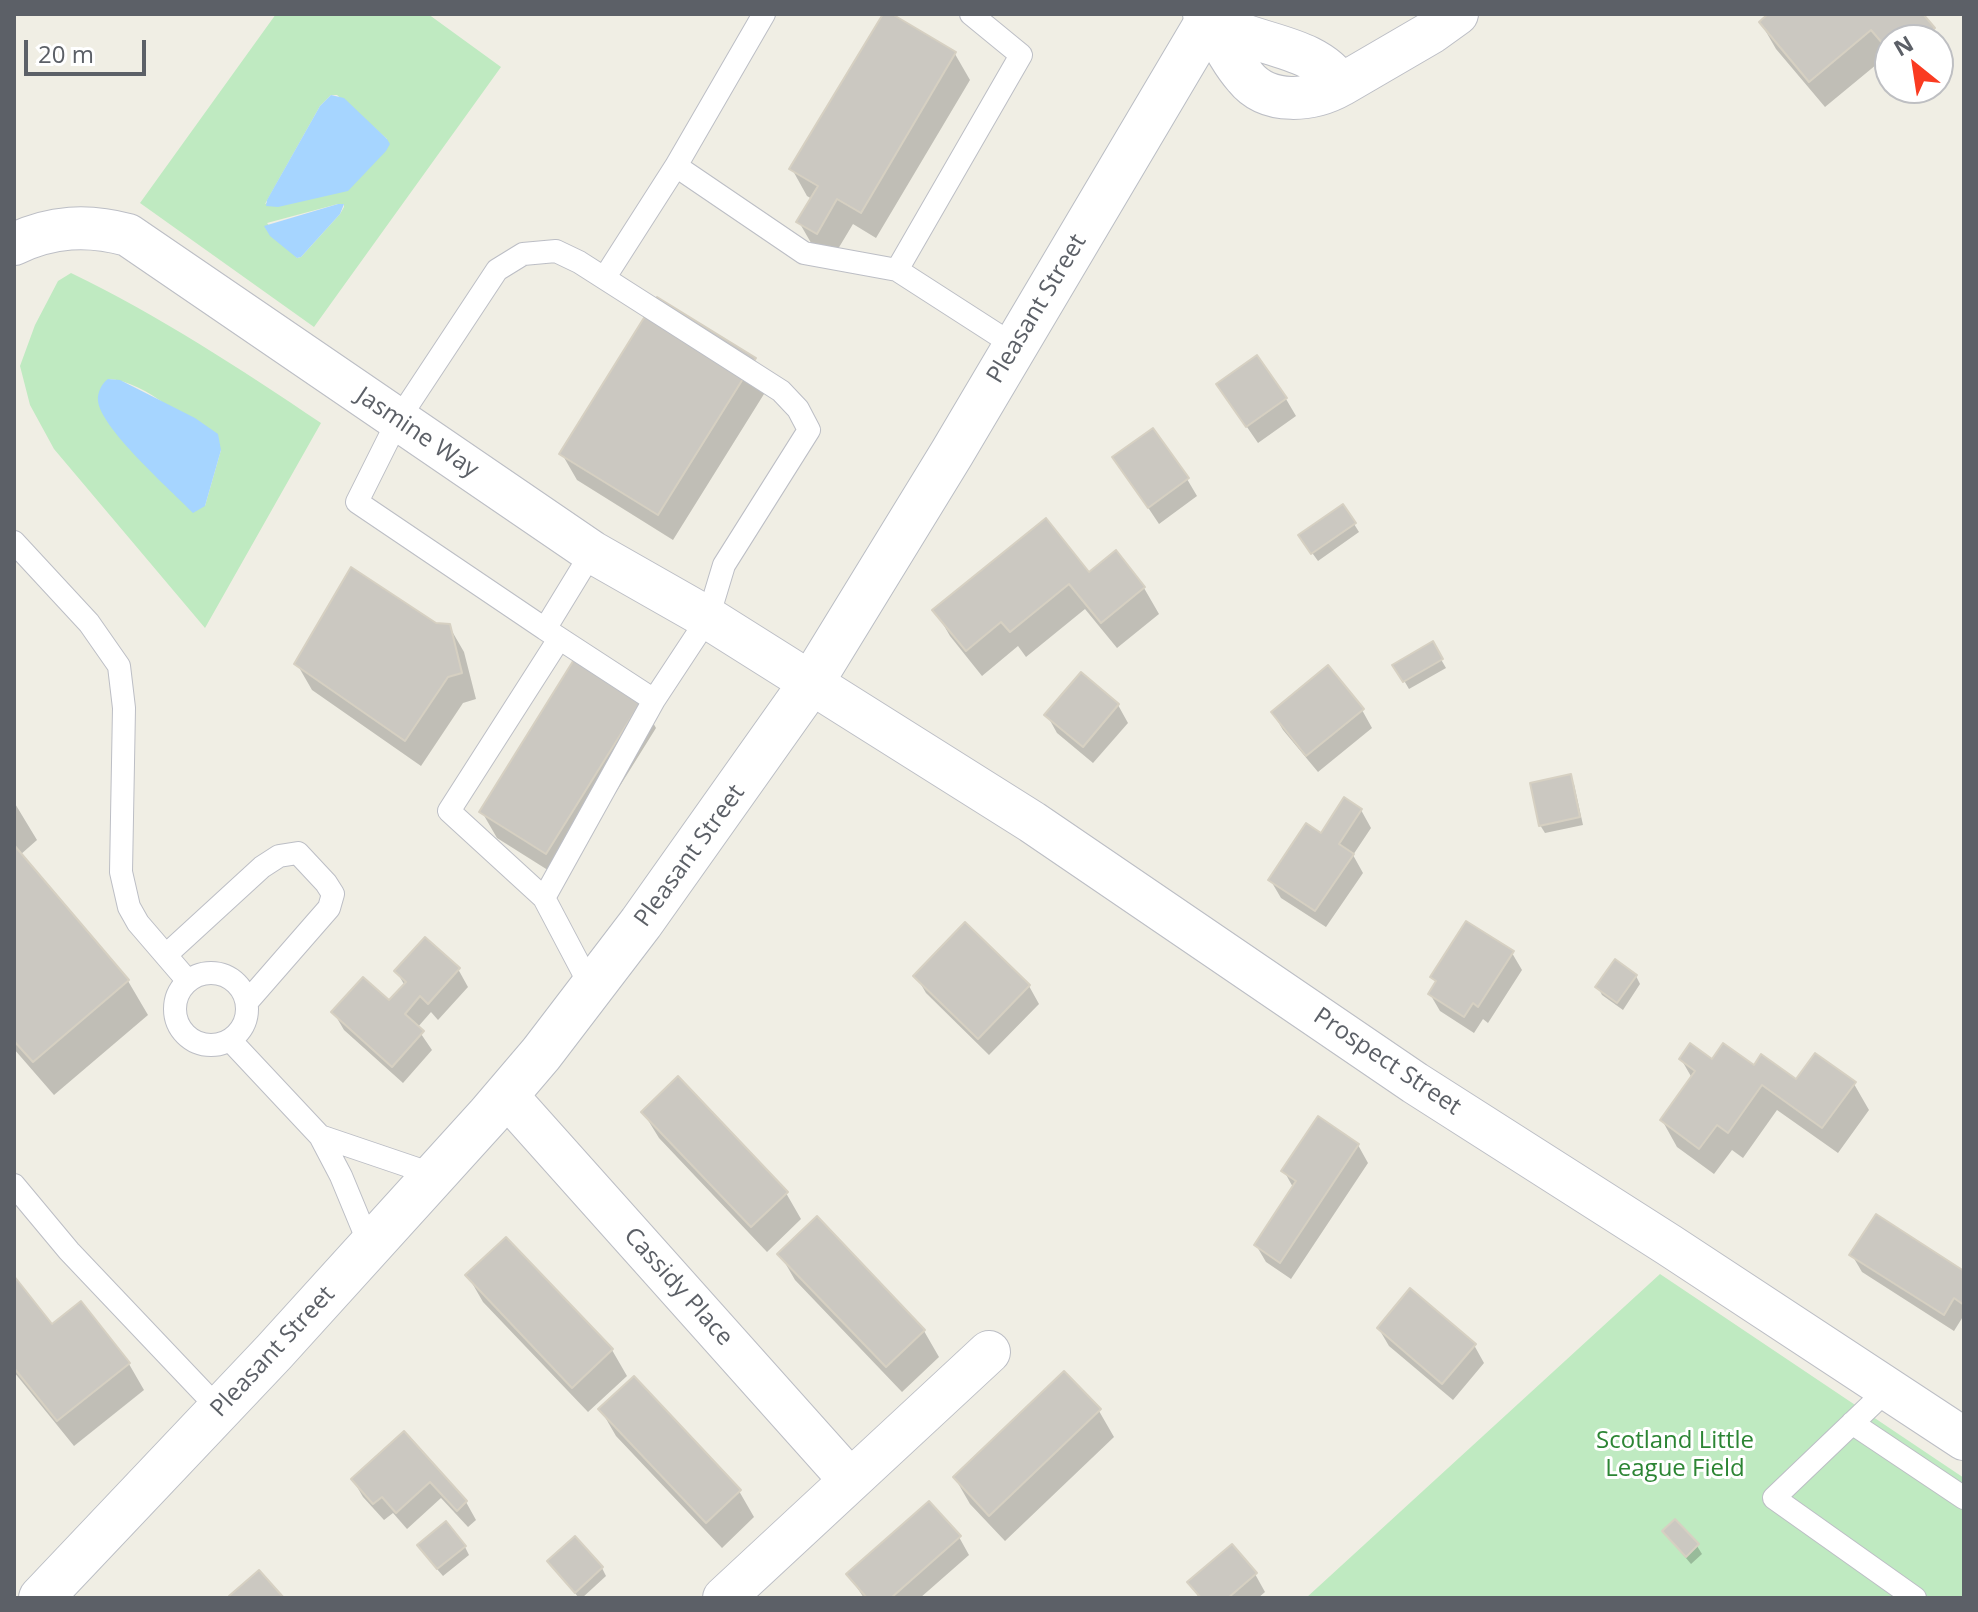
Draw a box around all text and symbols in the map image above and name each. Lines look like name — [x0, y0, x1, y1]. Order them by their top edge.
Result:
scale bar — [28, 24, 150, 74]
north arrow — [1874, 24, 1954, 104]
text: N — [1888, 27, 1918, 62]
text: 20 m — [38, 37, 94, 70]
street label: Pleasant Street — [981, 229, 1093, 389]
street label: Jasmine Way — [350, 382, 484, 484]
street label: Pleasant Street — [629, 779, 751, 933]
street label: Prospect Street — [1308, 1002, 1466, 1122]
street label: Cassidy Place — [617, 1222, 739, 1352]
street label: Pleasant Street — [205, 1281, 341, 1423]
park label: Scotland Little League Field — [1596, 1427, 1754, 1483]

